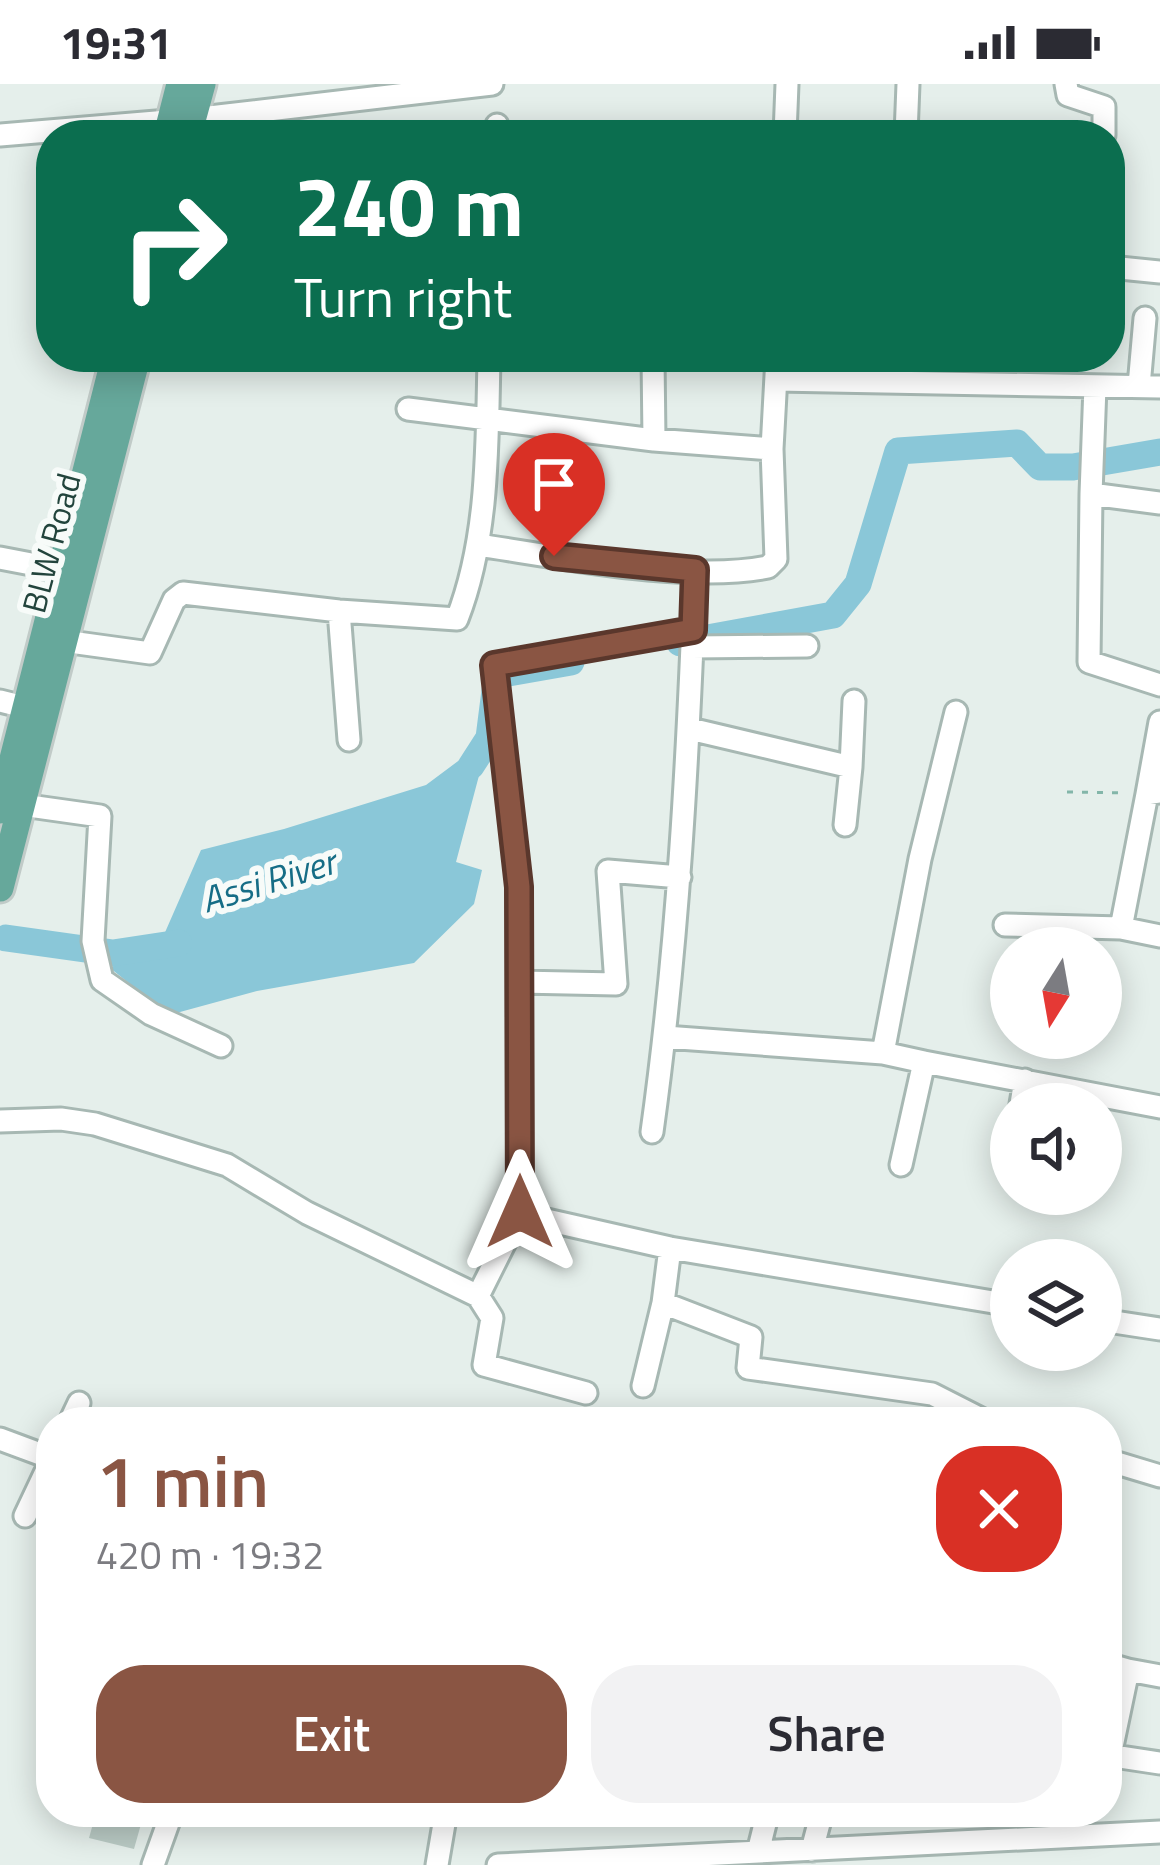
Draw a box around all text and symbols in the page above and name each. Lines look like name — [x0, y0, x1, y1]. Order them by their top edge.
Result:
text: 19:31 — [60, 8, 172, 76]
text: 240 m — [294, 141, 524, 269]
icon: right — [96, 168, 252, 324]
text: Turn right — [294, 256, 512, 338]
pin — [503, 433, 605, 556]
icon: arrive — [521, 451, 587, 517]
street label: BLW Road — [8, 468, 94, 618]
water label: Assi River — [194, 832, 346, 926]
north arrow — [990, 927, 1122, 1059]
map controls — [990, 927, 1122, 1371]
button: sound — [990, 1083, 1122, 1215]
position arrow — [457, 1149, 583, 1275]
button: layers — [990, 1239, 1122, 1371]
text: 1 min — [96, 1425, 269, 1535]
button: close — [936, 1446, 1062, 1572]
text: 420 m · 19:32 — [96, 1525, 324, 1584]
button: Exit — [96, 1665, 567, 1803]
button: Share — [591, 1665, 1062, 1803]

